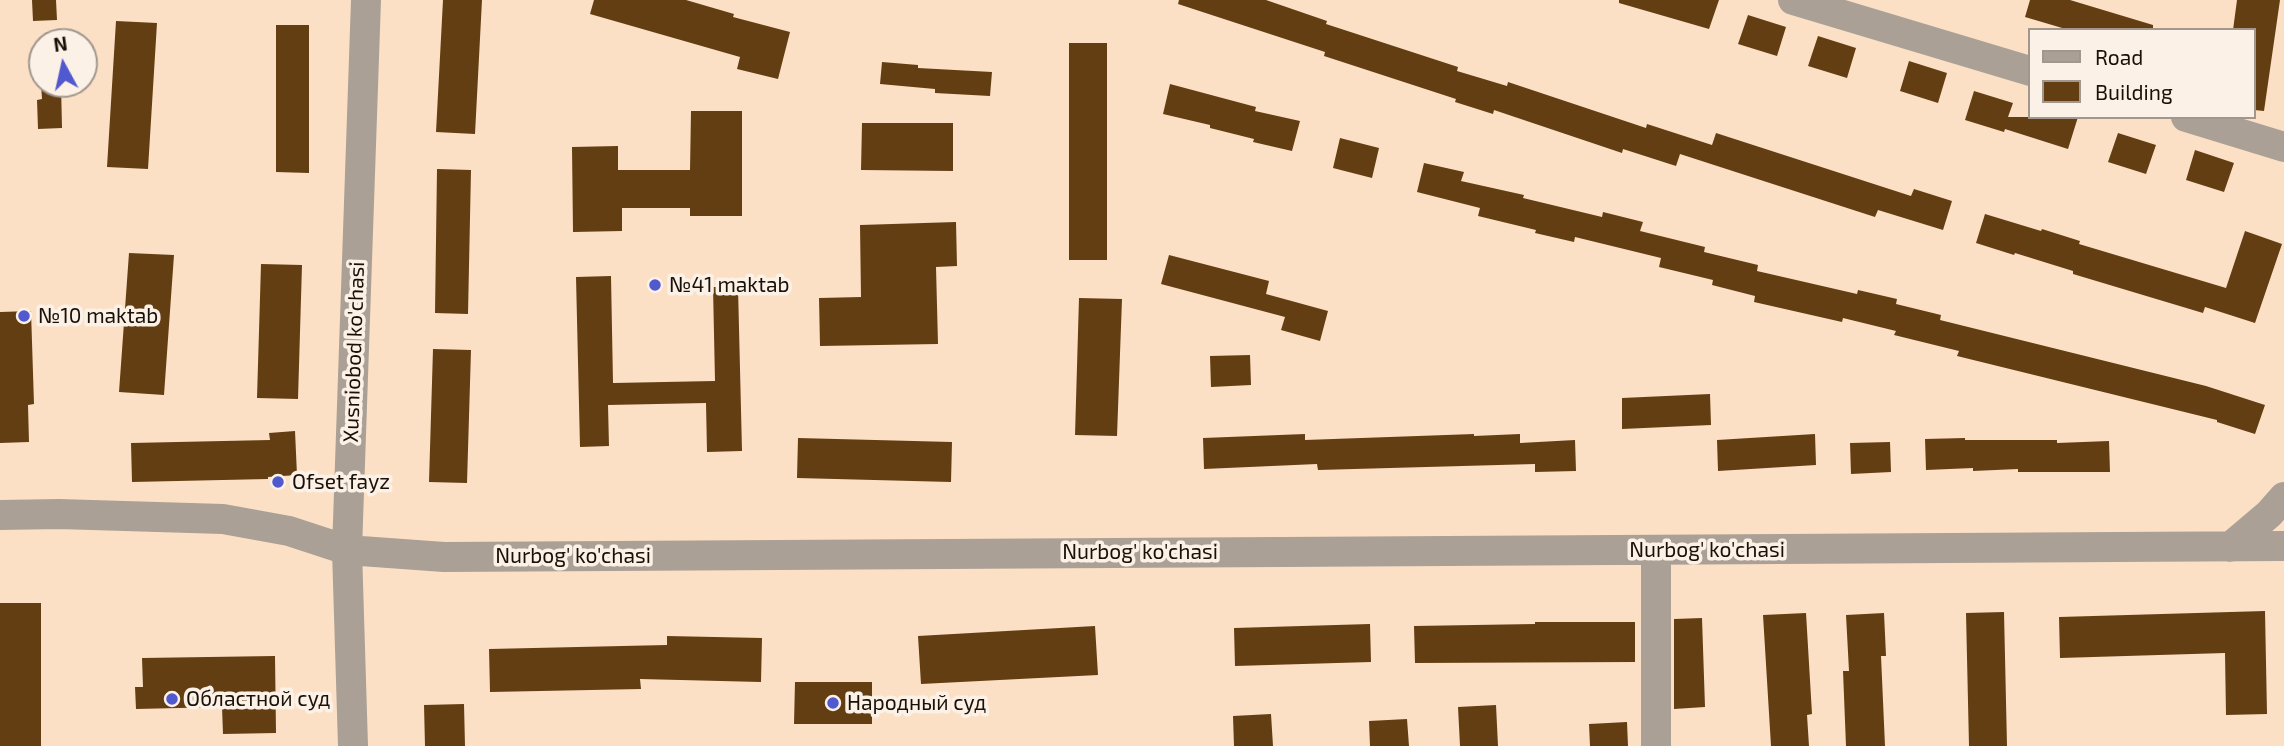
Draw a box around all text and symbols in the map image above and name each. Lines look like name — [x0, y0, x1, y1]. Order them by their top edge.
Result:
north arrow — [28, 28, 98, 98]
legend — [2028, 28, 2256, 119]
text: N — [52, 31, 69, 56]
text: Road — [2095, 44, 2143, 69]
text: Building — [2095, 79, 2173, 104]
street label: Xusniobod ko'chasi — [338, 261, 370, 443]
place label: №41 maktab — [669, 272, 789, 298]
marker: №41 maktab — [647, 277, 663, 293]
place label: №10 maktab — [38, 303, 158, 329]
marker: №10 maktab — [16, 308, 32, 324]
place label: Ofset fayz — [292, 469, 390, 495]
marker: Ofset fayz — [270, 474, 286, 490]
street label: Nurbog' ko'chasi — [1629, 537, 1785, 563]
street label: Nurbog' ko'chasi — [1062, 539, 1218, 565]
street label: Nurbog' ko'chasi — [495, 543, 651, 569]
place label: Областной суд — [186, 686, 330, 712]
place label: Народный суд — [847, 690, 986, 716]
marker: Областной суд — [164, 691, 180, 707]
marker: Народный суд — [825, 695, 841, 711]

